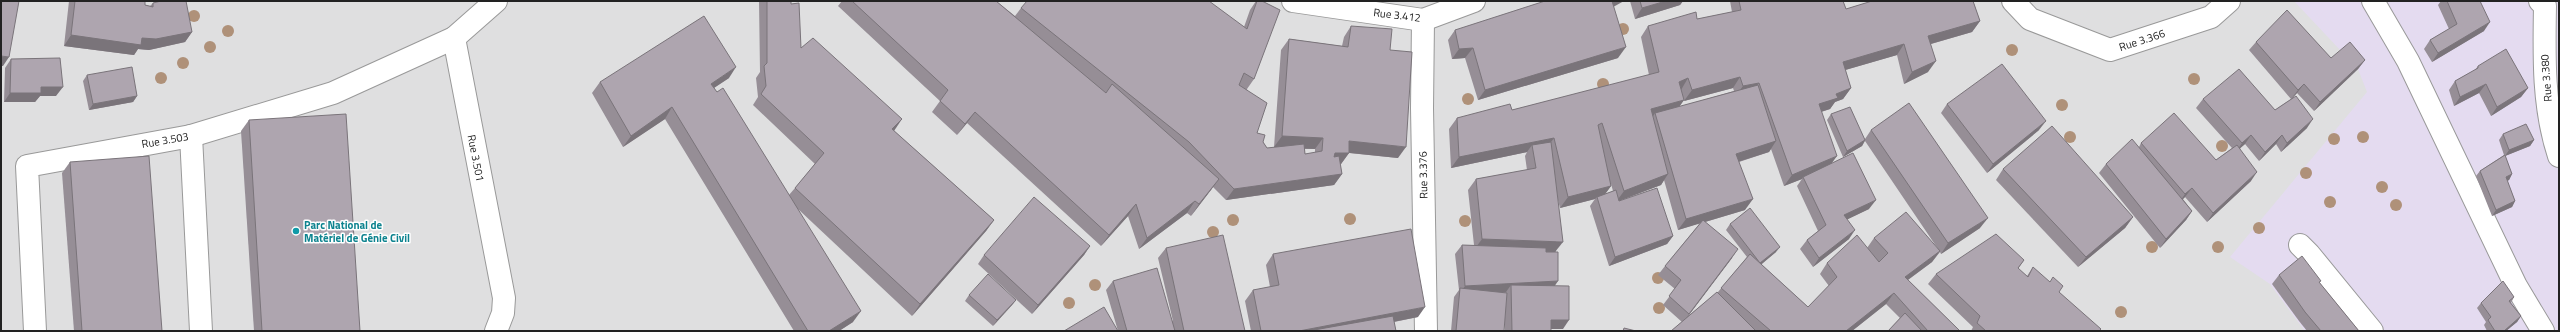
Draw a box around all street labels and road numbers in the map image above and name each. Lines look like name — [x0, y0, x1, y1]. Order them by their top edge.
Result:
street label: Rue 3.412 — [1372, 4, 1422, 26]
street label: Rue 3.366 — [2117, 25, 2167, 55]
street label: Rue 3.380 — [2536, 54, 2556, 102]
street label: Rue 3.503 — [140, 128, 190, 152]
street label: Rue 3.501 — [464, 133, 488, 183]
street label: Rue 3.376 — [1415, 151, 1431, 199]

